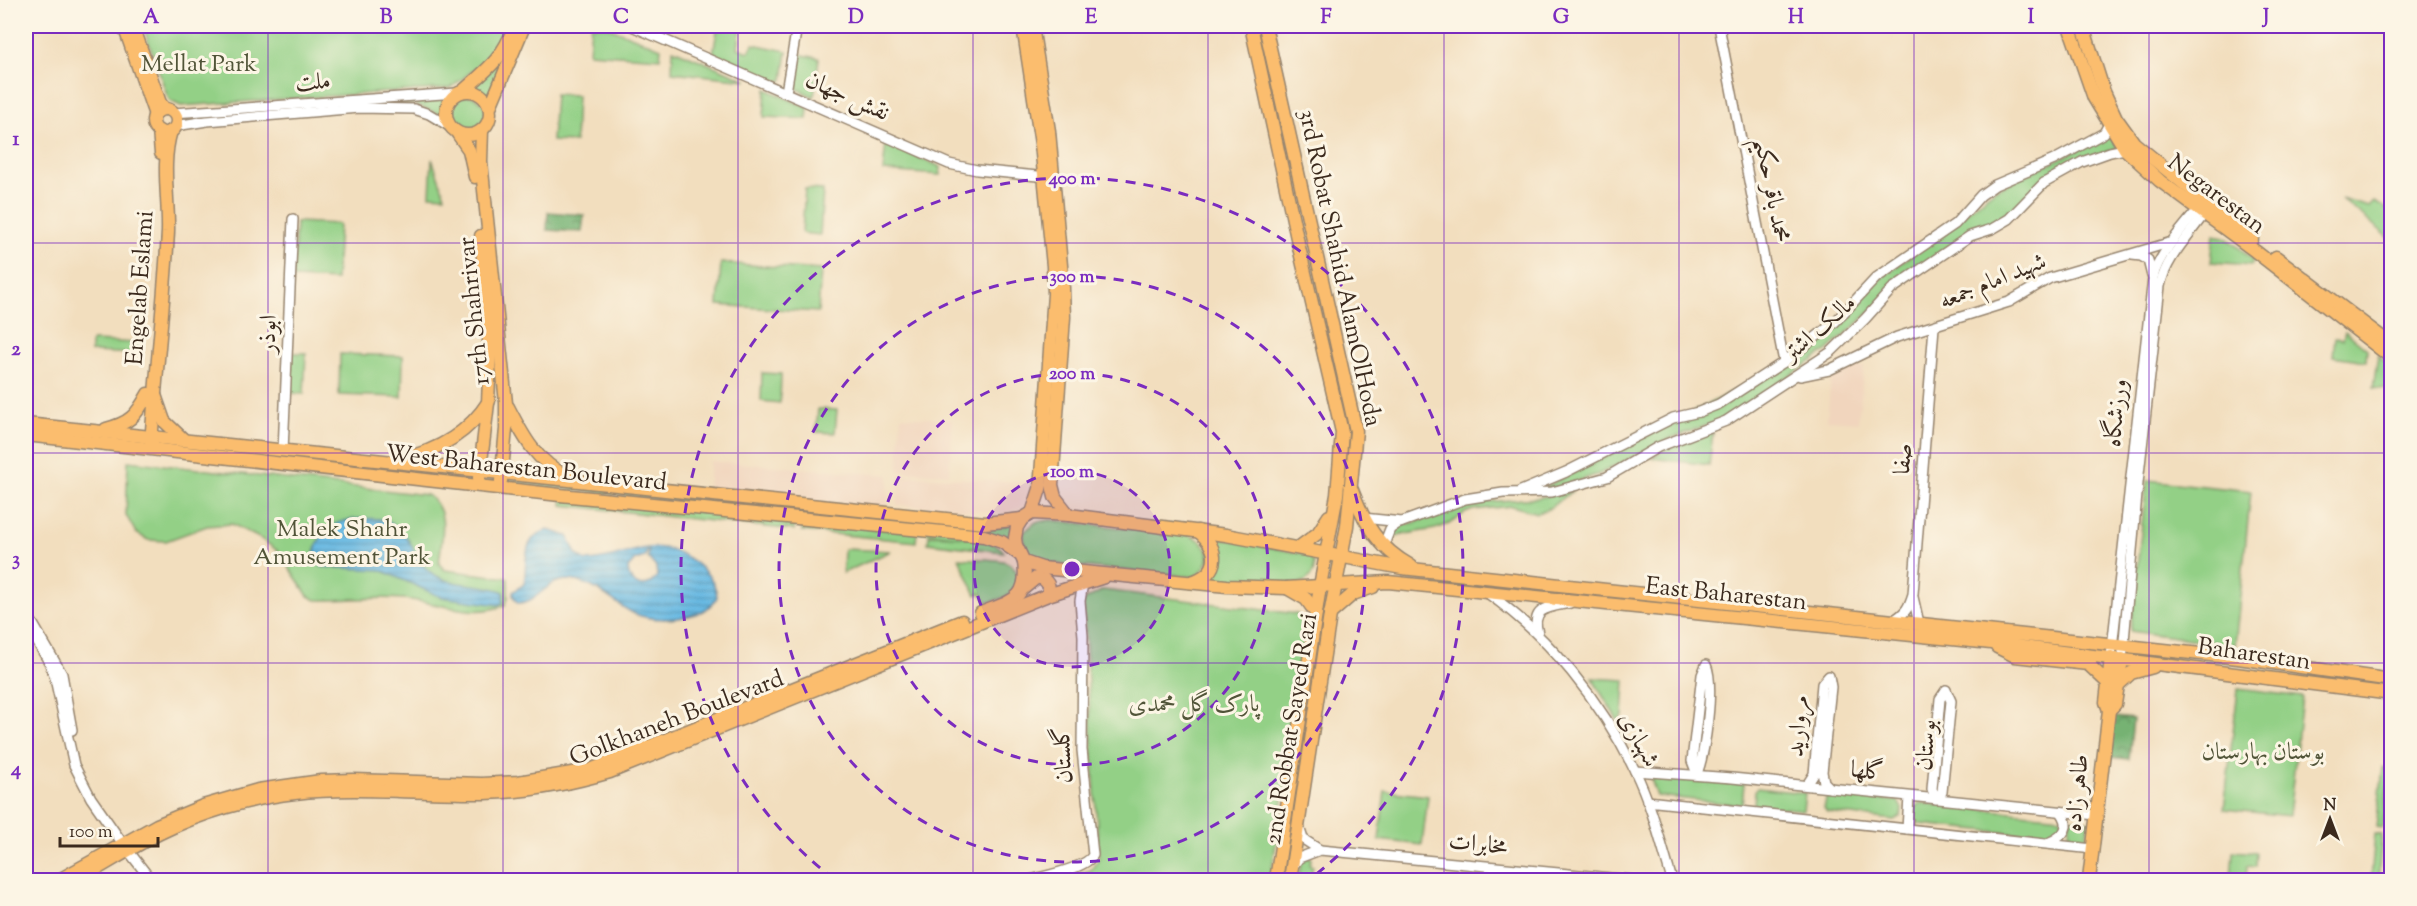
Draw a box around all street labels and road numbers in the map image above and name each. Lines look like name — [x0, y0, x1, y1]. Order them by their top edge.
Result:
street label: نقش جهان — [799, 63, 895, 131]
street label: ملت — [294, 65, 332, 101]
street label: 3rd Robat Shahid AlamOlHoda — [1289, 106, 1389, 430]
street label: محمد باقر حکیم — [1739, 134, 1798, 246]
street label: Negarestan — [2160, 147, 2272, 243]
street label: Engelab Eslami — [119, 209, 163, 367]
street label: 17th Shahrivar — [450, 235, 500, 387]
street label: شهید امام جمعه — [1934, 245, 2052, 321]
street label: مالک اشتر — [1773, 287, 1864, 373]
street label: ابوذر — [251, 314, 287, 356]
street label: ورزشگاه — [2097, 377, 2137, 449]
street label: West Baharestan Boulevard — [384, 437, 669, 501]
street label: صفا — [1886, 442, 1922, 476]
street label: East Baharestan — [1643, 570, 1809, 620]
street label: 2nd Robbat Sayed Razi — [1257, 611, 1327, 847]
street label: Baharestan — [2195, 630, 2313, 680]
street label: Golkhaneh Boulevard — [565, 662, 790, 776]
street label: مروارید — [1779, 694, 1819, 758]
street label: شهبازی — [1609, 706, 1667, 774]
street label: بوستان — [1908, 718, 1946, 772]
street label: گلستان — [1046, 725, 1082, 785]
street label: گلها — [1849, 753, 1885, 791]
street label: طاهر زاده — [2057, 753, 2099, 833]
street label: مخابرات — [1447, 825, 1510, 865]

